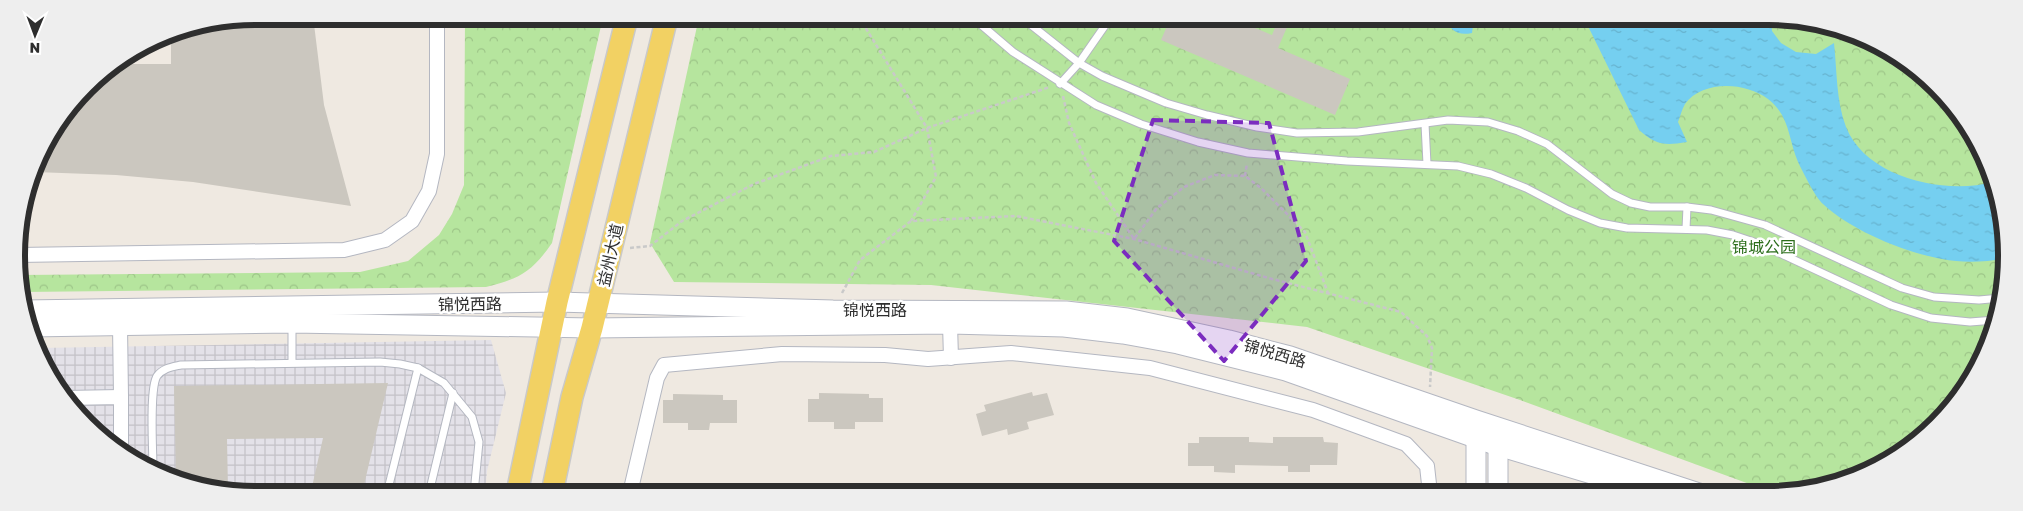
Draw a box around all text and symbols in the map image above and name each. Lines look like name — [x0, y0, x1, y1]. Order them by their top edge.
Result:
north arrow — [10, 10, 60, 60]
text: N — [29, 40, 40, 57]
street label: 益州大道 — [593, 222, 627, 288]
park label: 锦城公园 — [1732, 237, 1796, 257]
street label: 锦悦西路 — [438, 293, 502, 315]
street label: 锦悦西路 — [843, 300, 907, 320]
street label: 锦悦西路 — [1241, 335, 1309, 371]

